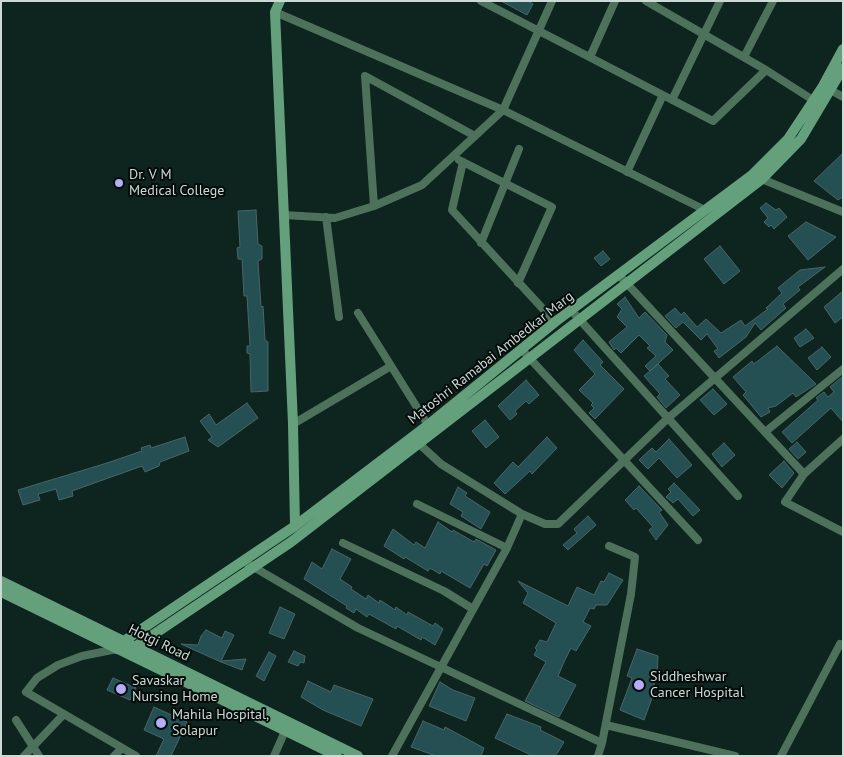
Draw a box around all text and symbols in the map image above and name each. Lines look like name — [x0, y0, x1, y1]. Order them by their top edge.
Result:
place label: Dr. V M Medical College — [129, 167, 224, 200]
marker: Dr. V M Medical College — [113, 177, 125, 189]
street label: Matoshri Ramabai Ambedkar Marg — [405, 288, 577, 428]
street label: Hotgi Road — [126, 621, 192, 665]
place label: Siddheshwar Cancer Hospital — [650, 669, 744, 702]
place label: Savaskar Nursing Home — [132, 673, 218, 706]
marker: Siddheshwar Cancer Hospital — [632, 678, 646, 692]
marker: Savaskar Nursing Home — [114, 682, 128, 696]
place label: Mahila Hospital, Solapur — [172, 707, 269, 740]
marker: Mahila Hospital, Solapur — [154, 716, 168, 730]

